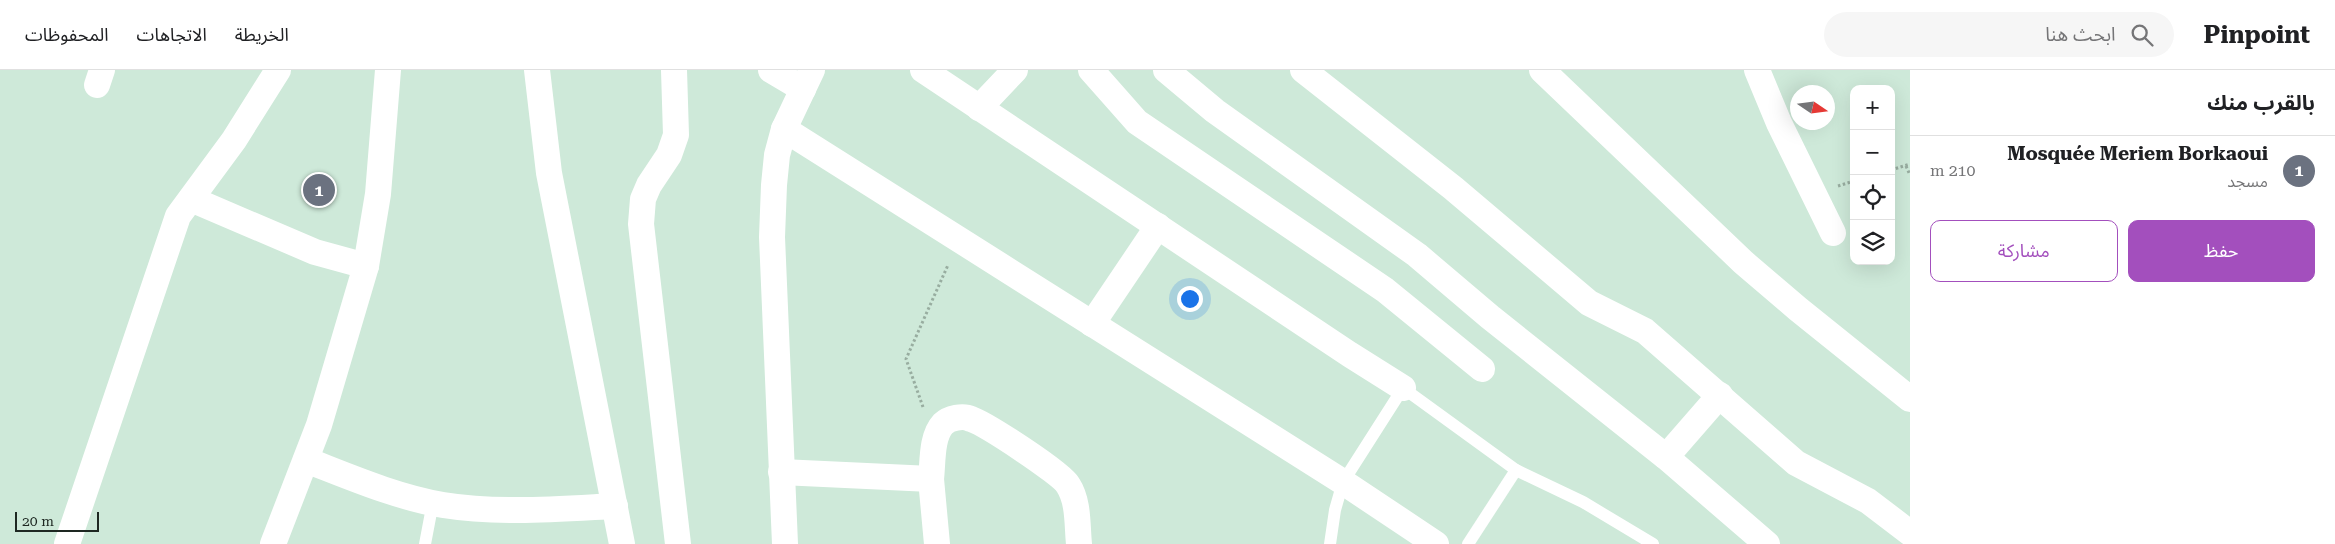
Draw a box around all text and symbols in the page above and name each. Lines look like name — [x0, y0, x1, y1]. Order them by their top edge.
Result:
search box — [1824, 12, 2174, 57]
icon: search — [2128, 21, 2156, 49]
text: Pinpoint — [2204, 21, 2310, 49]
text: ابحث هنا — [2045, 23, 2116, 46]
text: المحفوظات — [25, 24, 109, 45]
text: الاتجاهات — [137, 24, 207, 45]
text: الخريطة — [235, 24, 289, 45]
north arrow — [1790, 85, 1835, 130]
map controls — [1850, 85, 1895, 265]
button: + — [1850, 85, 1895, 130]
text: بالقرب منك — [2207, 91, 2315, 115]
button: − — [1850, 130, 1895, 175]
text: Mosquée Meriem Borkaoui — [2007, 142, 2268, 165]
text: 210 m — [1930, 161, 1976, 180]
text: 1 — [2295, 161, 2303, 180]
pin: 1 — [303, 171, 335, 209]
text: مسجد — [2227, 172, 2268, 191]
button: locate — [1850, 175, 1895, 220]
button: layers — [1850, 220, 1895, 265]
button: مشاركة — [1930, 220, 2118, 282]
button: حفظ — [2128, 220, 2315, 282]
your location — [1177, 286, 1203, 312]
scale bar — [15, 509, 99, 532]
text: 20 m — [22, 513, 54, 529]

